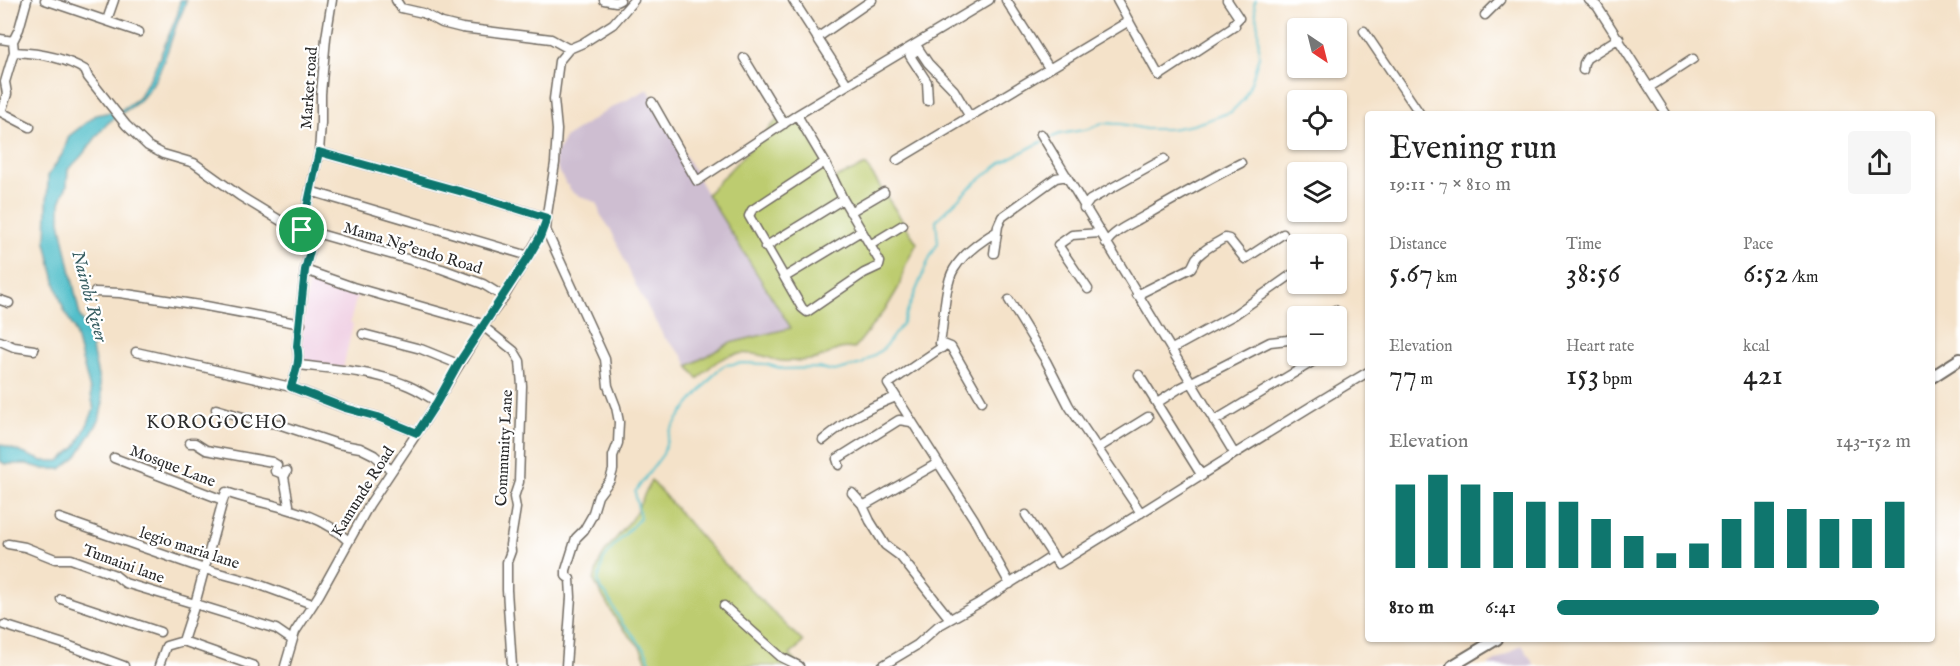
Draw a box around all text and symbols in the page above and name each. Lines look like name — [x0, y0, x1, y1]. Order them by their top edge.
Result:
north arrow — [1287, 18, 1347, 78]
map controls — [1287, 18, 1347, 366]
street label: Market road — [297, 46, 323, 130]
button: locate — [1287, 90, 1347, 150]
text: Evening run — [1389, 128, 1557, 170]
button: share — [1848, 131, 1911, 194]
button: layers — [1287, 162, 1347, 222]
text: 19:11 · 7 × 810 m — [1389, 172, 1511, 197]
pin — [276, 204, 327, 255]
icon: arrive — [285, 213, 318, 246]
street label: Mama Ng'endo Road — [341, 218, 485, 280]
button: + — [1287, 234, 1347, 294]
text: Distance — [1389, 235, 1447, 255]
text: Time — [1566, 235, 1602, 255]
text: Pace — [1743, 235, 1773, 255]
water label: Nairobi River — [65, 248, 112, 346]
text: 5.67 — [1389, 255, 1433, 293]
text: 38:56 — [1566, 255, 1620, 293]
text: 6:52 — [1743, 255, 1788, 293]
text: km — [1433, 268, 1457, 288]
text: /km — [1788, 268, 1818, 288]
button: − — [1287, 306, 1347, 366]
text: Elevation — [1389, 337, 1452, 357]
text: Heart rate — [1566, 337, 1634, 357]
text: kcal — [1743, 337, 1770, 357]
text: 77 — [1389, 357, 1417, 395]
text: 153 — [1566, 357, 1599, 395]
text: 421 — [1743, 357, 1783, 395]
text: m — [1417, 370, 1433, 390]
text: bpm — [1599, 370, 1632, 390]
street label: Community Lane — [492, 389, 518, 507]
district label: KOROGOCHO — [146, 412, 288, 435]
text: Elevation — [1389, 429, 1468, 454]
text: 143–152 m — [1836, 429, 1911, 454]
street label: Mosque Lane — [127, 441, 218, 492]
street label: Kamunde Road — [328, 443, 400, 541]
street label: legio maria lane — [137, 523, 242, 574]
street label: Tumaini lane — [80, 541, 167, 589]
text: 810 m — [1389, 595, 1434, 620]
text: 6:41 — [1485, 595, 1516, 620]

